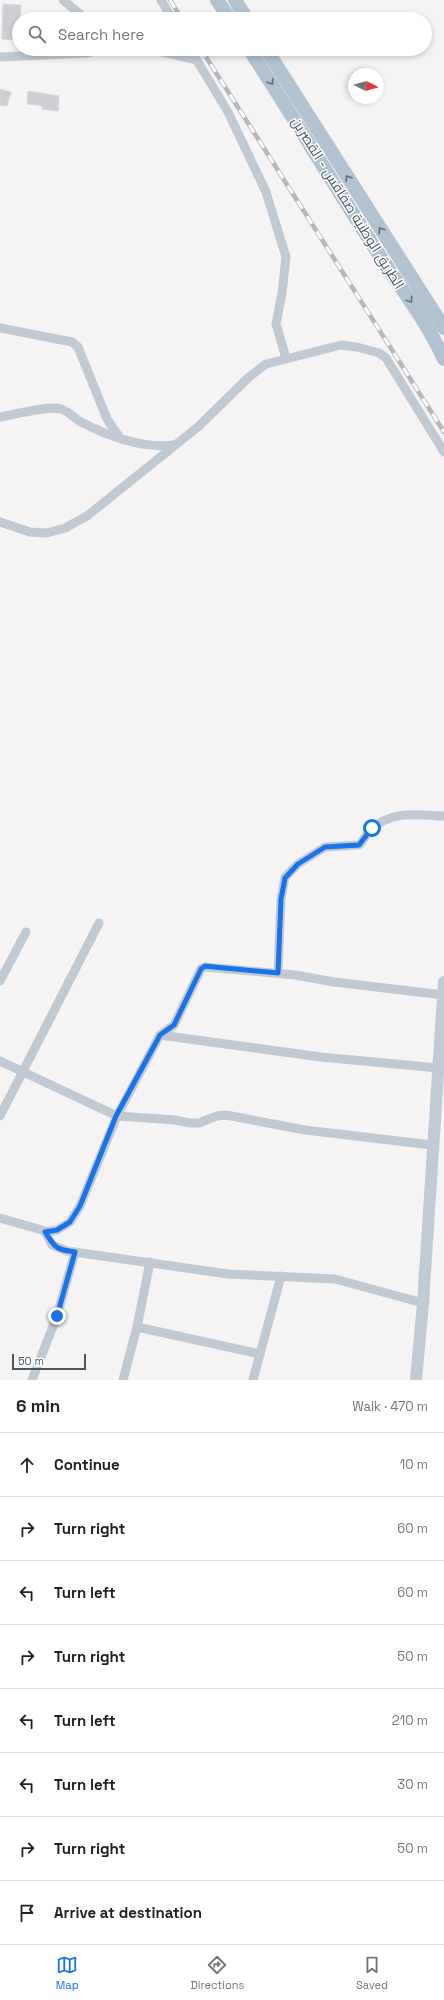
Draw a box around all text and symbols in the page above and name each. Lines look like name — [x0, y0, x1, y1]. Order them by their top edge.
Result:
search box — [12, 12, 432, 56]
icon: search — [26, 23, 48, 45]
text: Search here — [58, 25, 144, 44]
north arrow — [348, 68, 384, 104]
one-way arrow — [266, 78, 273, 85]
street label: الطريق الوطنية صفاقس - القصرين — [288, 114, 408, 292]
one-way arrow — [346, 175, 353, 182]
one-way arrow — [378, 227, 386, 234]
one-way arrow — [405, 296, 413, 303]
route start — [363, 819, 381, 837]
route end — [48, 1307, 66, 1325]
scale bar — [12, 1352, 86, 1371]
text: 50 m — [18, 1354, 44, 1368]
text: 6 min — [16, 1395, 60, 1417]
text: Walk · 470 m — [352, 1398, 428, 1415]
icon: ahead — [16, 1454, 38, 1476]
text: Continue — [54, 1455, 120, 1474]
text: 10 m — [400, 1456, 428, 1473]
icon: right — [16, 1518, 38, 1540]
text: Turn right — [54, 1519, 125, 1538]
text: 60 m — [397, 1520, 428, 1537]
icon: left — [16, 1582, 38, 1604]
text: Turn left — [54, 1583, 116, 1602]
text: 60 m — [397, 1584, 428, 1601]
icon: right — [16, 1646, 38, 1668]
text: Turn right — [54, 1647, 125, 1666]
text: 50 m — [397, 1648, 428, 1665]
icon: left — [16, 1710, 38, 1732]
text: Turn left — [54, 1711, 116, 1730]
text: 210 m — [392, 1712, 428, 1729]
icon: left — [16, 1774, 38, 1796]
text: Turn left — [54, 1775, 116, 1794]
text: 30 m — [397, 1776, 428, 1793]
icon: right — [16, 1838, 38, 1860]
text: Turn right — [54, 1839, 125, 1858]
text: 50 m — [397, 1840, 428, 1857]
icon: arrive — [16, 1902, 38, 1924]
text: Arrive at destination — [54, 1903, 202, 1922]
tab: Map — [56, 1954, 79, 1992]
tab: Directions — [190, 1954, 244, 1992]
tab: Saved — [356, 1954, 388, 1992]

